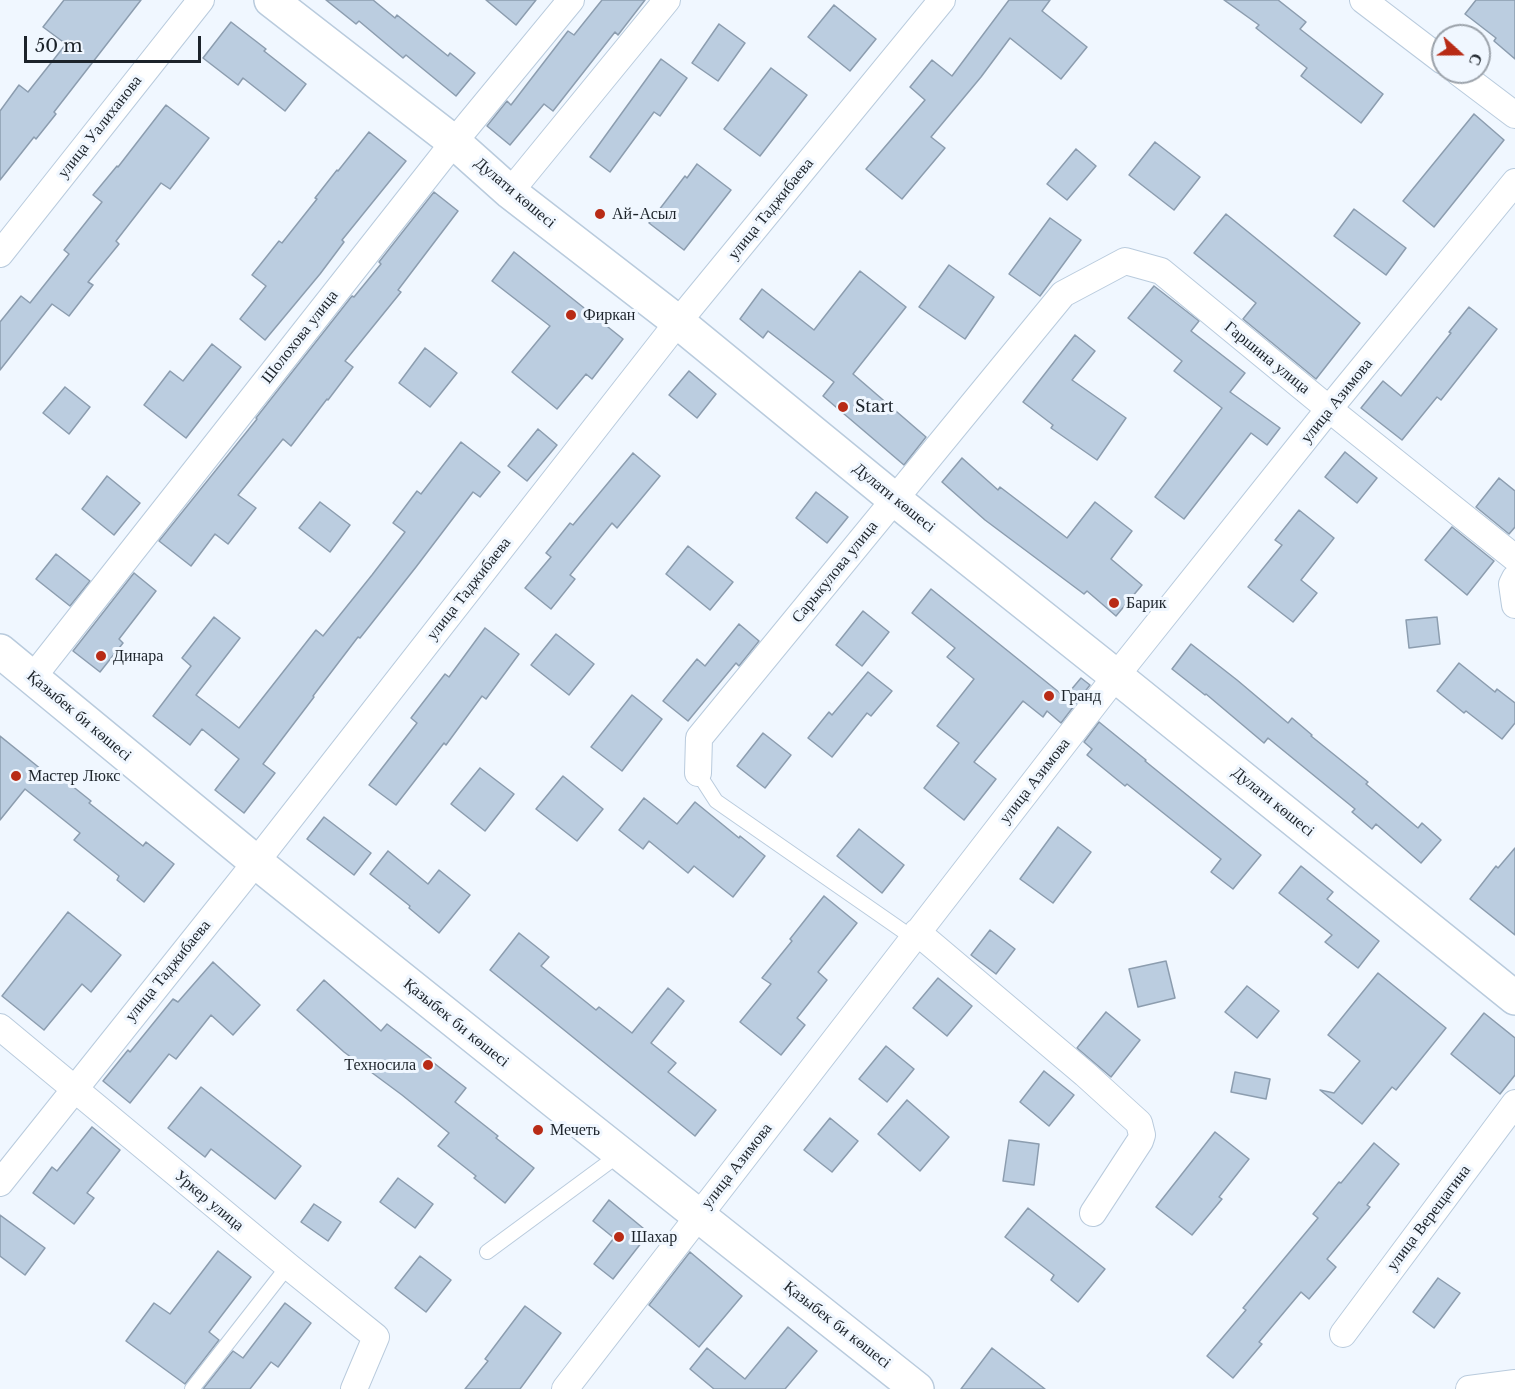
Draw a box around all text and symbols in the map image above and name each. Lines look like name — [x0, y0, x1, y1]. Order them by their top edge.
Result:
scale bar — [27, 24, 204, 62]
north arrow — [1431, 24, 1491, 84]
text: 50 m — [35, 35, 83, 57]
text: С — [1465, 51, 1487, 69]
street label: улица Уалиханова — [54, 72, 146, 182]
street label: Дулати көшесі — [470, 153, 560, 233]
street label: улица Таджибаева — [724, 154, 818, 264]
place label: Ай-Асыл — [612, 204, 677, 224]
marker: Ай-Асыл — [593, 207, 607, 221]
street label: Шолохова улица — [258, 286, 342, 388]
place label: Фиркан — [583, 305, 635, 325]
marker: Фиркан — [564, 308, 578, 322]
street label: Гаршина улица — [1220, 318, 1314, 398]
street label: улица Азимова — [1297, 355, 1377, 447]
place label: Start — [855, 397, 894, 417]
marker: Start — [836, 400, 850, 414]
street label: Дулати көшесі — [849, 459, 939, 537]
street label: Сарыкулова улица — [788, 517, 882, 627]
street label: улица Таджибаева — [423, 534, 515, 644]
place label: Барик — [1126, 593, 1167, 613]
marker: Барик — [1107, 596, 1121, 610]
place label: Динара — [113, 646, 163, 666]
marker: Динара — [94, 649, 108, 663]
street label: Қазыбек би көшесі — [23, 667, 135, 765]
place label: Гранд — [1061, 686, 1101, 706]
marker: Гранд — [1042, 689, 1056, 703]
street label: улица Азимова — [996, 734, 1074, 828]
street label: Дулати көшесі — [1228, 763, 1318, 841]
place label: Мастер Люкс — [28, 766, 120, 786]
marker: Мастер Люкс — [9, 769, 23, 783]
street label: улица Таджибаева — [121, 916, 215, 1026]
street label: Қазыбек би көшесі — [399, 974, 513, 1072]
place label: Техносила — [344, 1055, 416, 1075]
marker: Техносила — [421, 1058, 435, 1072]
street label: улица Азимова — [698, 1119, 776, 1213]
place label: Мечеть — [550, 1120, 600, 1140]
marker: Мечеть — [531, 1123, 545, 1137]
street label: улица Верещагина — [1383, 1161, 1475, 1275]
street label: Уркер улица — [170, 1166, 248, 1236]
place label: Шахар — [631, 1227, 677, 1247]
marker: Шахар — [612, 1230, 626, 1244]
street label: Қазыбек би көшесі — [780, 1277, 894, 1373]

